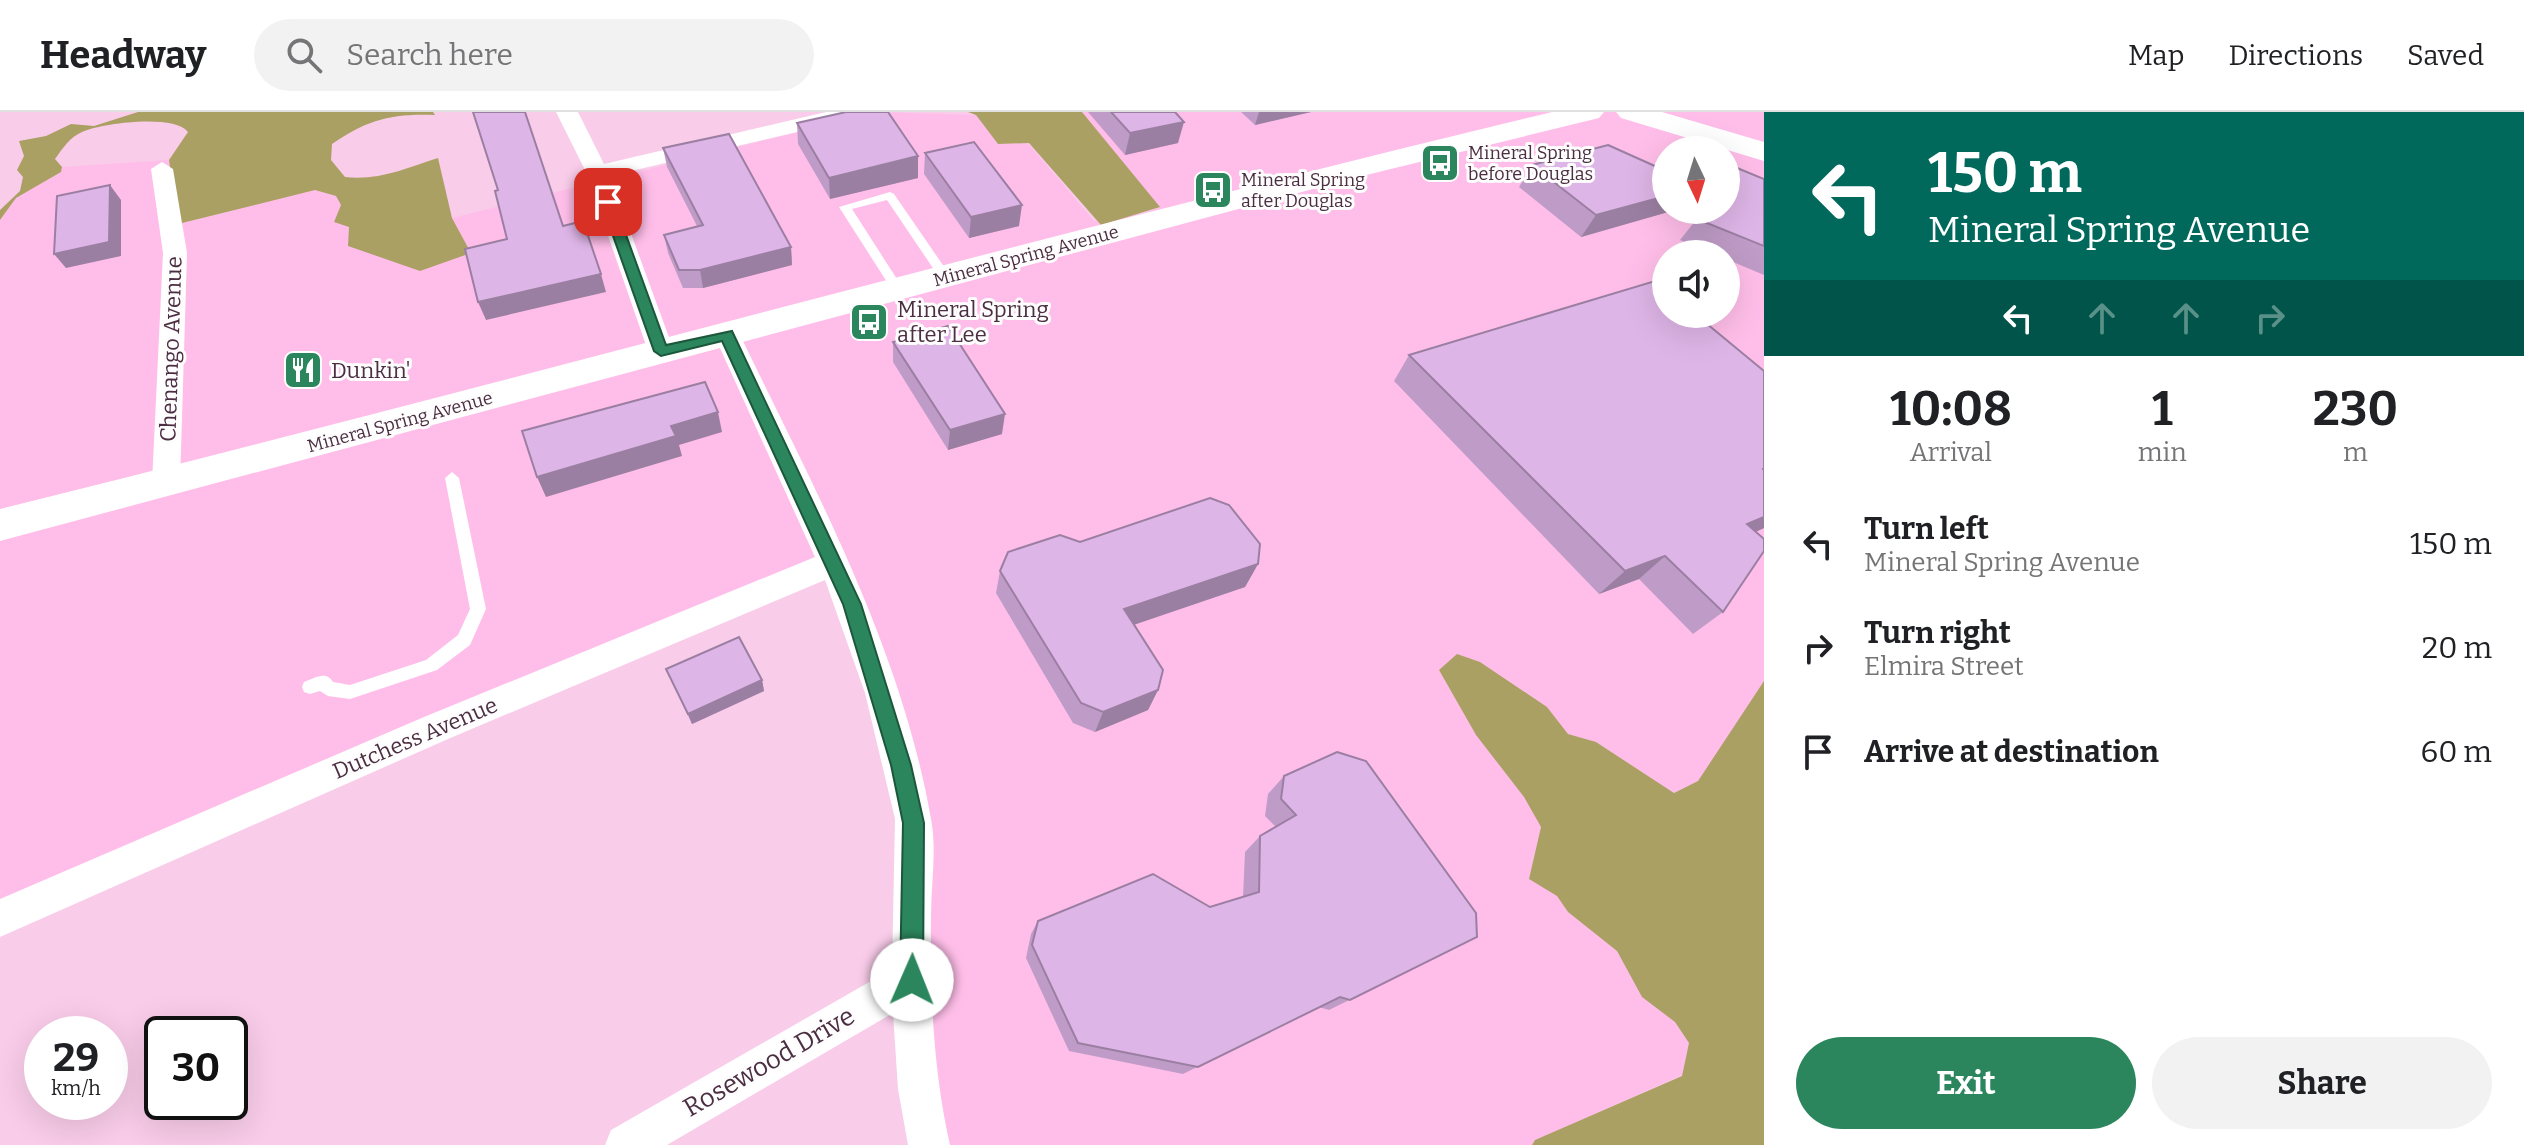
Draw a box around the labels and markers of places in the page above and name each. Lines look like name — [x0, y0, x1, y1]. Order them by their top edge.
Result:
bus stop icon: Mineral Spring before Douglas — [1419, 142, 1461, 184]
place label: Mineral Spring before Douglas — [1468, 142, 1593, 185]
pin — [574, 168, 642, 236]
bus stop icon: Mineral Spring after Douglas — [1192, 169, 1234, 211]
place label: Mineral Spring after Douglas — [1241, 169, 1365, 212]
place label: Mineral Spring after Lee — [897, 296, 1049, 348]
bus stop icon: Mineral Spring after Lee — [848, 301, 890, 343]
restaurant icon: Dunkin' — [282, 349, 324, 391]
place label: Dunkin' — [331, 357, 411, 384]

